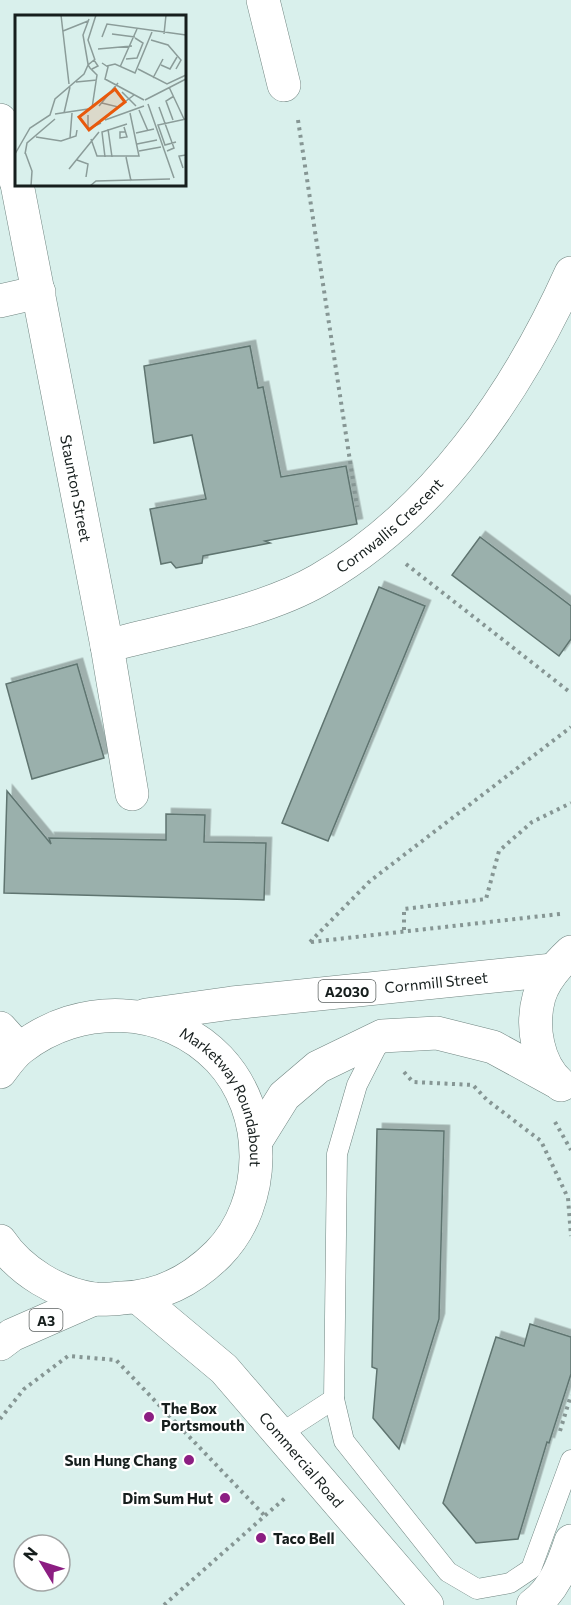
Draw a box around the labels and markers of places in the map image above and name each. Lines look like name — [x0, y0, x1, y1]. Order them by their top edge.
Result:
place label: The Box Portsmouth — [161, 1399, 245, 1434]
marker: The Box Portsmouth — [142, 1410, 156, 1424]
place label: Sun Hung Chang — [65, 1451, 177, 1469]
marker: Sun Hung Chang — [182, 1453, 196, 1467]
place label: Dim Sum Hut — [122, 1489, 213, 1507]
marker: Dim Sum Hut — [218, 1491, 232, 1505]
place label: Taco Bell — [273, 1529, 335, 1547]
marker: Taco Bell — [254, 1531, 268, 1545]

